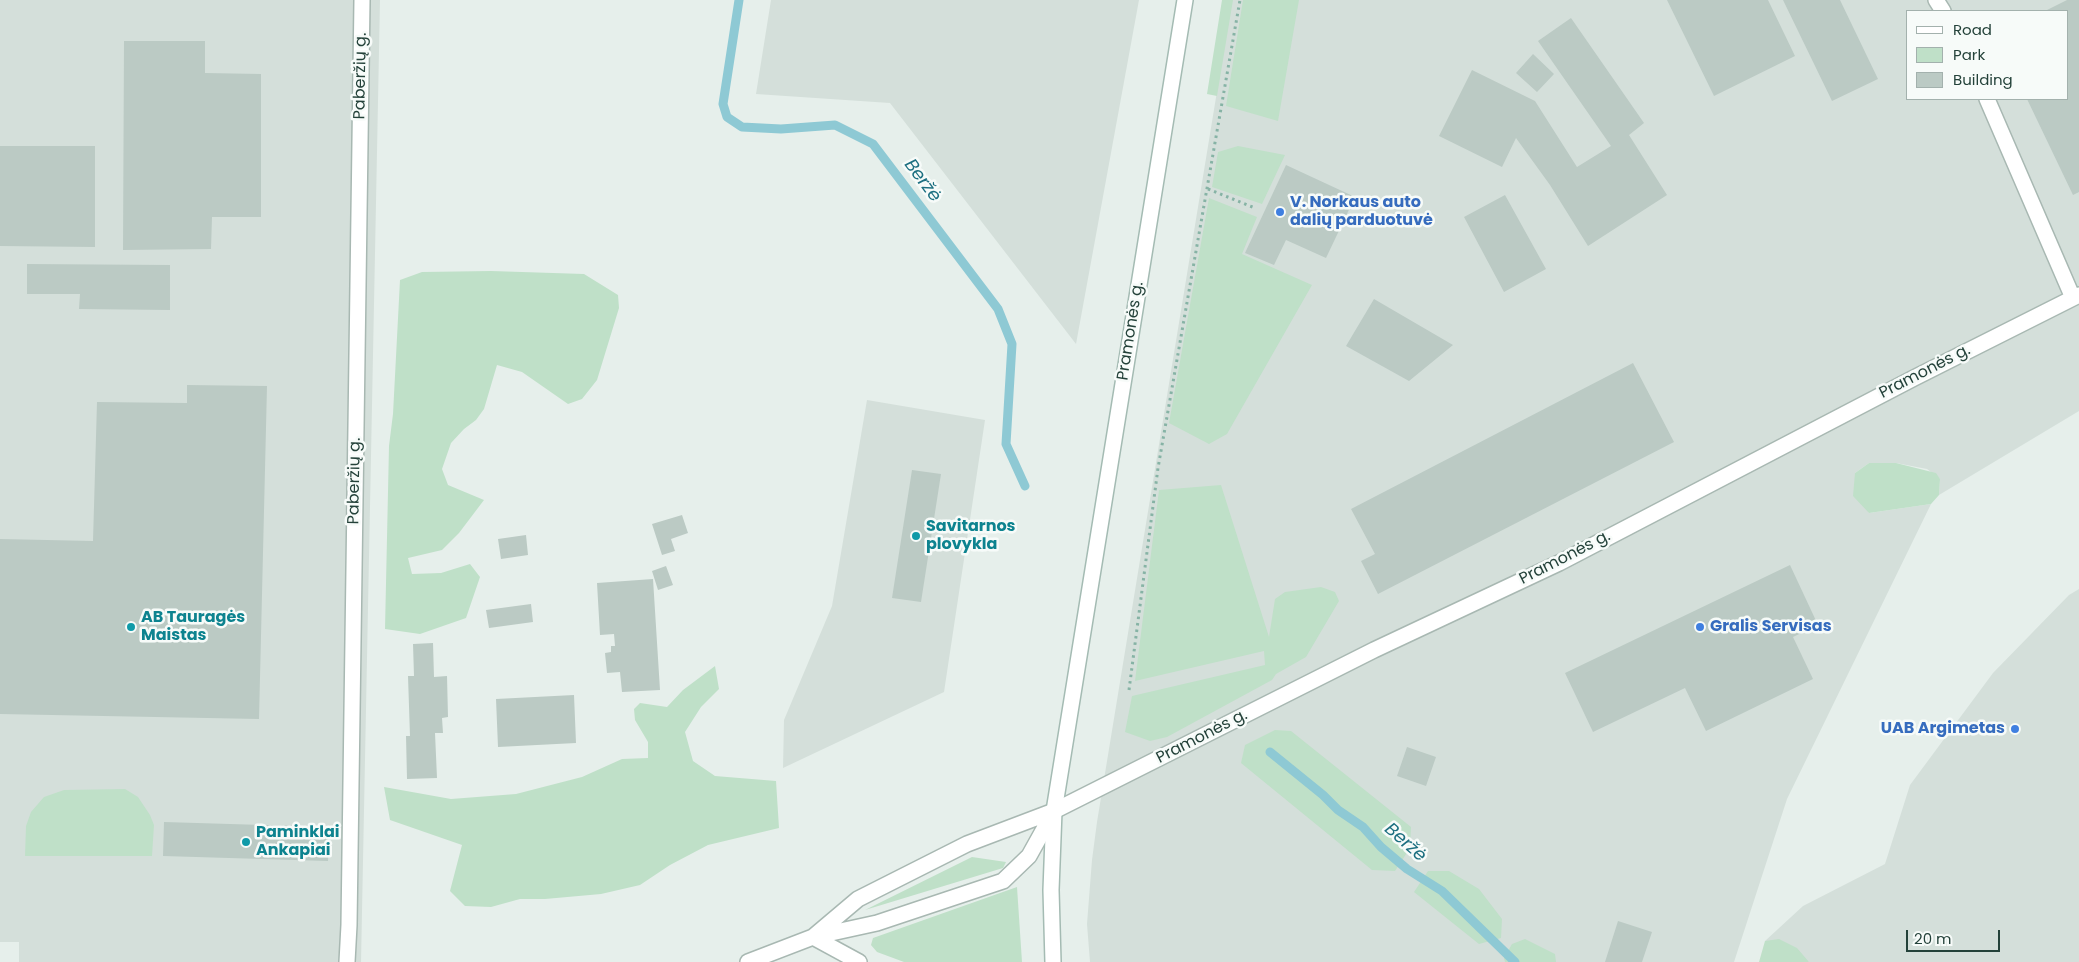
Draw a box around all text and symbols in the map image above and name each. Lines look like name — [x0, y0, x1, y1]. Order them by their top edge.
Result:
legend — [1906, 10, 2069, 100]
text: Road — [1953, 19, 1992, 40]
street label: Paberžių g. — [351, 32, 371, 120]
text: Park — [1953, 44, 1985, 65]
text: Building — [1953, 69, 2013, 90]
water label: Beržė — [899, 155, 945, 207]
place label: V. Norkaus auto dalių parduotuvė — [1290, 193, 1433, 231]
marker: V. Norkaus auto dalių parduotuvė — [1274, 206, 1286, 218]
street label: Pramonės g. — [1114, 280, 1148, 382]
street label: Pramonės g. — [1876, 341, 1974, 403]
street label: Paberžių g. — [345, 437, 365, 525]
place label: Savitarnos plovykla — [926, 517, 1016, 555]
street label: Pramonės g. — [1516, 527, 1614, 589]
marker: Savitarnos plovykla — [910, 530, 922, 542]
place label: AB Tauragės Maistas — [141, 608, 245, 646]
place label: Gralis Servisas — [1710, 617, 1832, 637]
marker: AB Tauragės Maistas — [125, 621, 137, 633]
marker: Gralis Servisas — [1694, 621, 1706, 633]
street label: Pramonės g. — [1153, 706, 1251, 768]
place label: UAB Argimetas — [1881, 719, 2005, 739]
marker: UAB Argimetas — [2009, 723, 2021, 735]
water label: Beržė — [1380, 819, 1430, 867]
place label: Paminklai Ankapiai — [256, 823, 339, 861]
marker: Paminklai Ankapiai — [240, 836, 252, 848]
scale bar — [1909, 920, 2003, 952]
text: 20 m — [1914, 928, 1952, 949]

